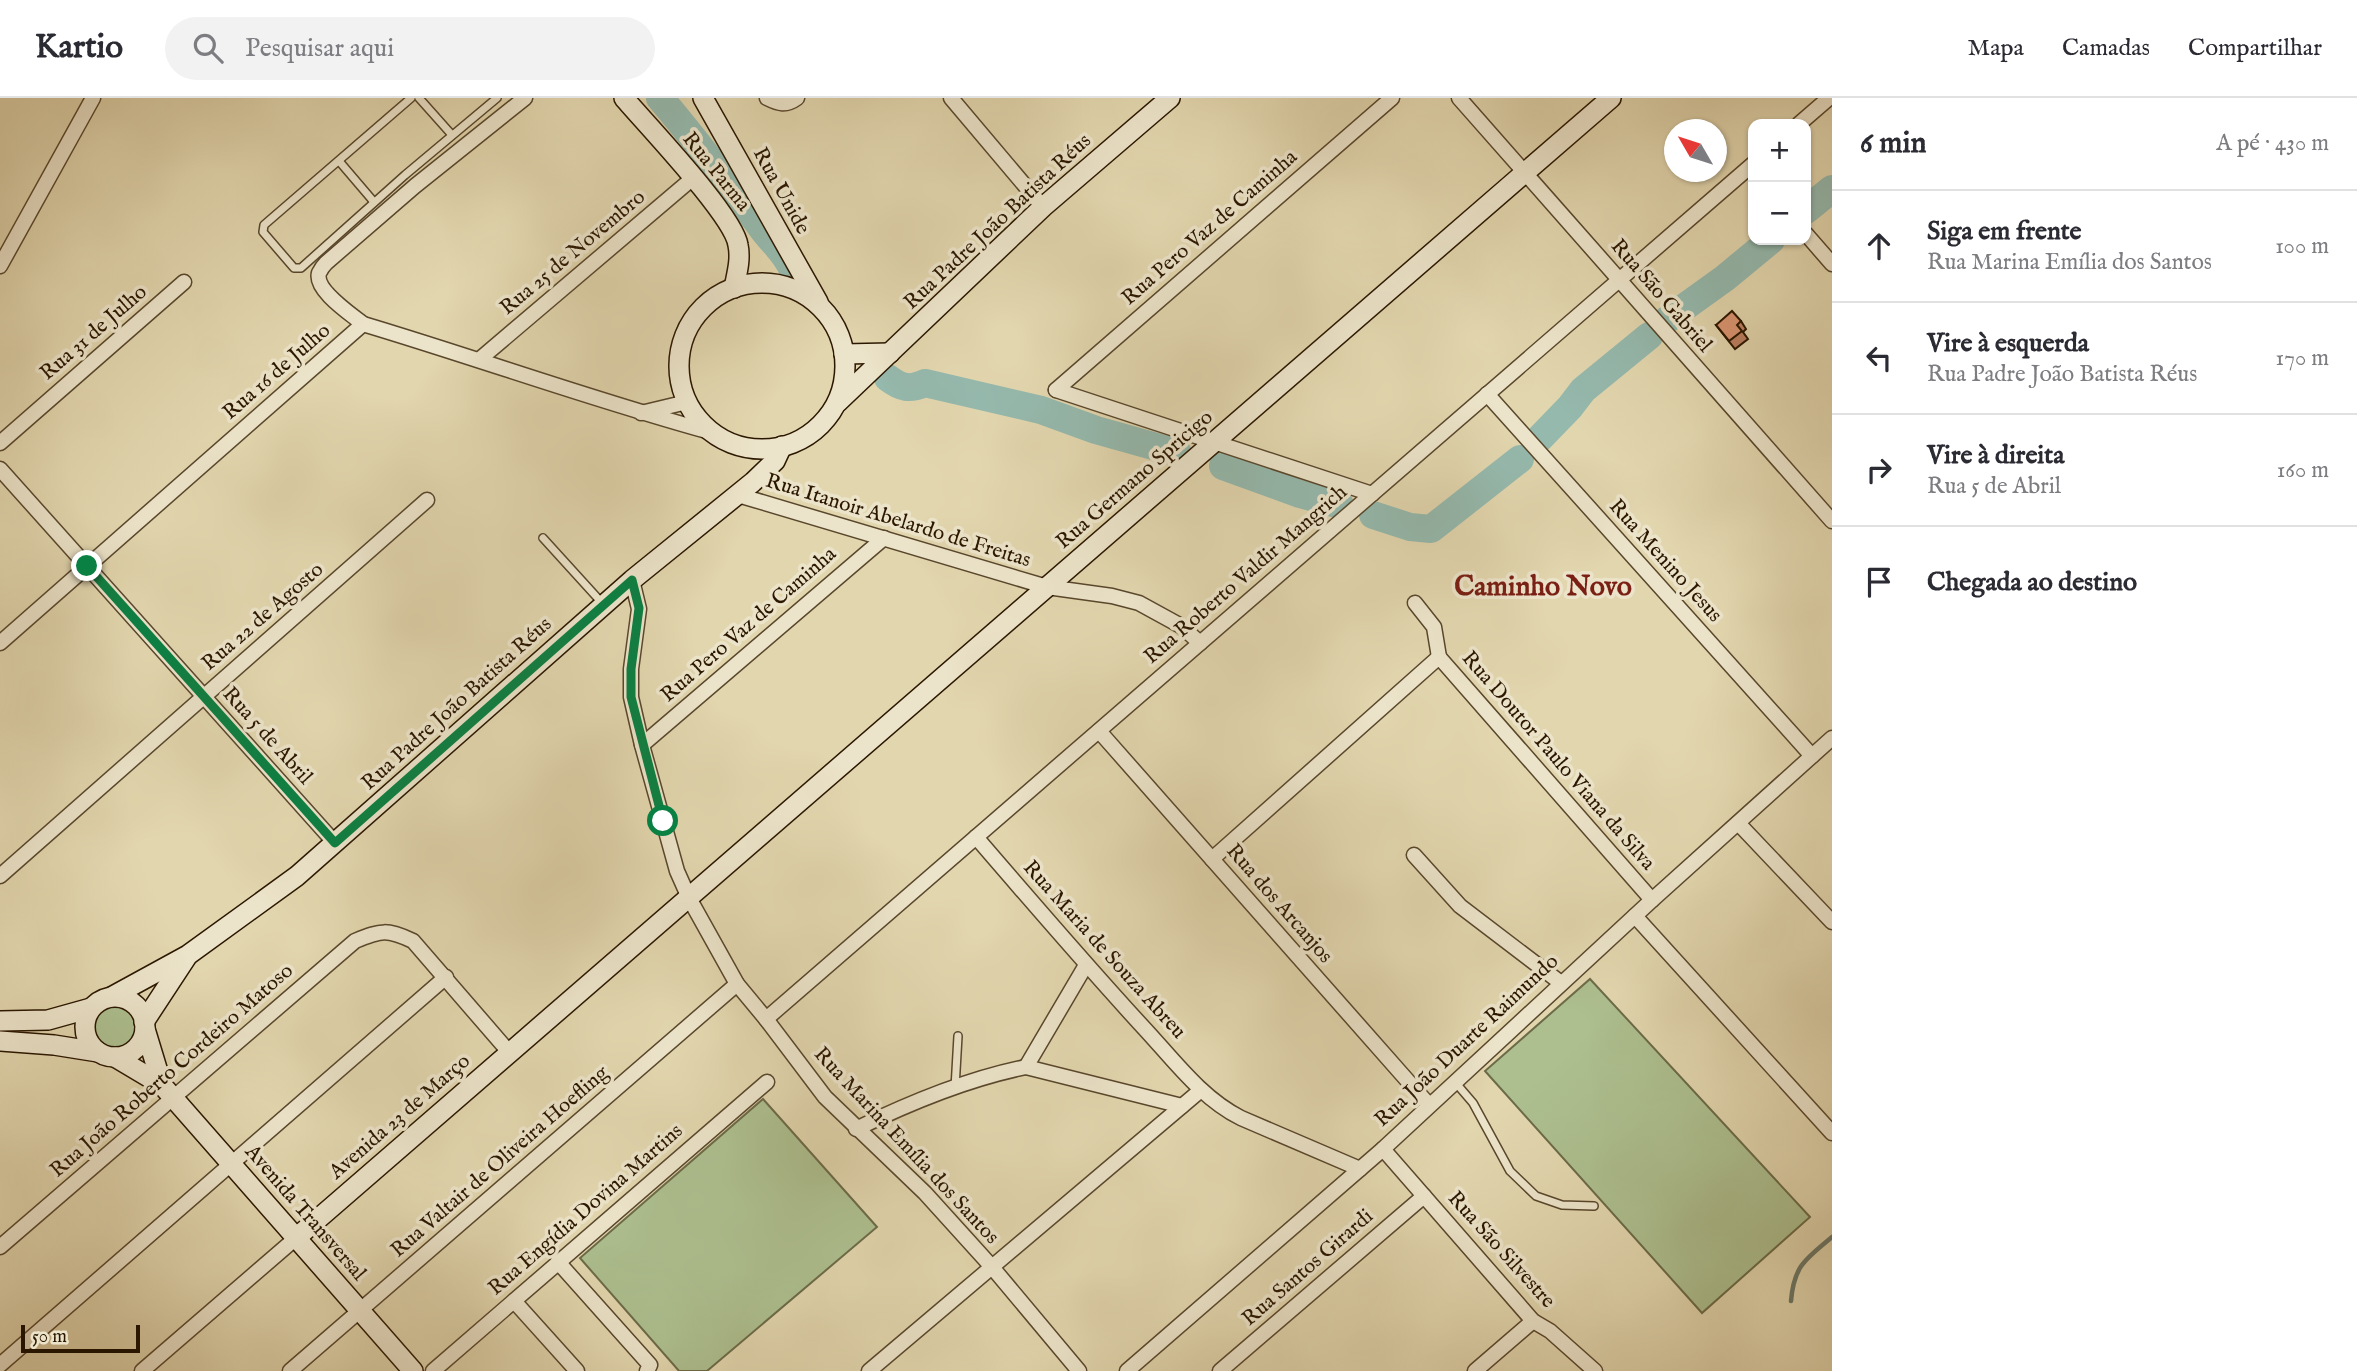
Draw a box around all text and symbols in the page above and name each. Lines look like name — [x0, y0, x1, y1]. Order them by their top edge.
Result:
search box — [165, 17, 655, 80]
text: Kartio — [35, 27, 123, 69]
icon: search — [189, 29, 227, 67]
text: Pesquisar aqui — [245, 32, 394, 65]
text: Mapa — [1968, 33, 2024, 64]
text: Camadas — [2062, 33, 2150, 64]
text: Compartilhar — [2188, 33, 2322, 64]
north arrow — [1664, 119, 1727, 182]
map controls — [1748, 119, 1811, 245]
button: + — [1748, 119, 1811, 182]
text: 6 min — [1860, 125, 1926, 163]
street label: Rua Parma — [676, 127, 757, 218]
street label: Rua Padre João Batista Réus — [899, 128, 1097, 316]
text: A pé · 430 m — [2216, 129, 2329, 158]
street label: Rua Unide — [746, 143, 816, 240]
street label: Rua Pero Vaz de Caminha — [1117, 144, 1304, 312]
button: − — [1748, 182, 1811, 245]
street label: Rua 25 de Novembro — [495, 184, 651, 322]
text: Siga em frente — [1927, 215, 2082, 248]
icon: ahead — [1860, 227, 1898, 265]
text: 100 m — [2275, 232, 2329, 261]
street label: Rua São Gabriel — [1604, 234, 1718, 359]
text: Rua Marina Emília dos Santos — [1927, 248, 2212, 277]
street label: Rua 31 de Julho — [35, 279, 153, 387]
street label: Rua 16 de Julho — [218, 318, 336, 426]
text: Vire à esquerda — [1927, 327, 2089, 360]
icon: left — [1860, 339, 1898, 377]
text: 170 m — [2276, 344, 2329, 373]
text: Rua Padre João Batista Réus — [1927, 360, 2197, 389]
street label: Rua Germano Spricigo — [1051, 404, 1219, 556]
text: Vire à direita — [1927, 439, 2064, 472]
icon: right — [1860, 451, 1898, 489]
text: 160 m — [2277, 456, 2329, 485]
street label: Rua Itanoir Abelardo de Freitas — [762, 468, 1034, 574]
text: Rua 5 de Abril — [1927, 472, 2061, 501]
street label: Rua Roberto Valdir Mangrich — [1139, 479, 1353, 671]
street label: Rua Menino Jesus — [1602, 494, 1728, 628]
street label: Rua Pero Vaz de Caminha — [656, 541, 843, 709]
route end — [71, 550, 102, 581]
street label: Rua 22 de Agosto — [196, 557, 330, 677]
icon: arrive — [1860, 563, 1898, 601]
text: Chegada ao destino — [1927, 566, 2137, 599]
district label: Caminho Novo — [1454, 570, 1632, 605]
street label: Rua Padre João Batista Réus — [356, 611, 558, 797]
street label: Rua Doutor Paulo Viana da Silva — [1455, 646, 1661, 877]
street label: Rua 5 de Abril — [216, 681, 318, 791]
route start — [647, 805, 678, 836]
street label: Rua dos Arcanjos — [1220, 839, 1338, 969]
street label: Rua Maria de Souza Abreu — [1017, 855, 1192, 1045]
street label: Rua João Duarte Raimundo — [1369, 949, 1565, 1133]
street label: Rua João Roberto Cordeiro Matoso — [45, 958, 299, 1184]
street label: Rua Marina Emília dos Santos — [807, 1042, 1005, 1250]
street label: Avenida 23 de Março — [323, 1048, 476, 1186]
street label: Rua Valtair de Oliveira Hoefling — [386, 1060, 615, 1264]
street label: Rua Engídia Dovina Martins — [483, 1118, 689, 1302]
street label: Avenida Transversal — [238, 1138, 372, 1287]
street label: Rua São Silvestre — [1441, 1186, 1561, 1315]
street label: Rua Santos Girardi — [1237, 1204, 1379, 1332]
scale bar — [21, 1322, 140, 1354]
text: 50 m — [32, 1325, 67, 1349]

